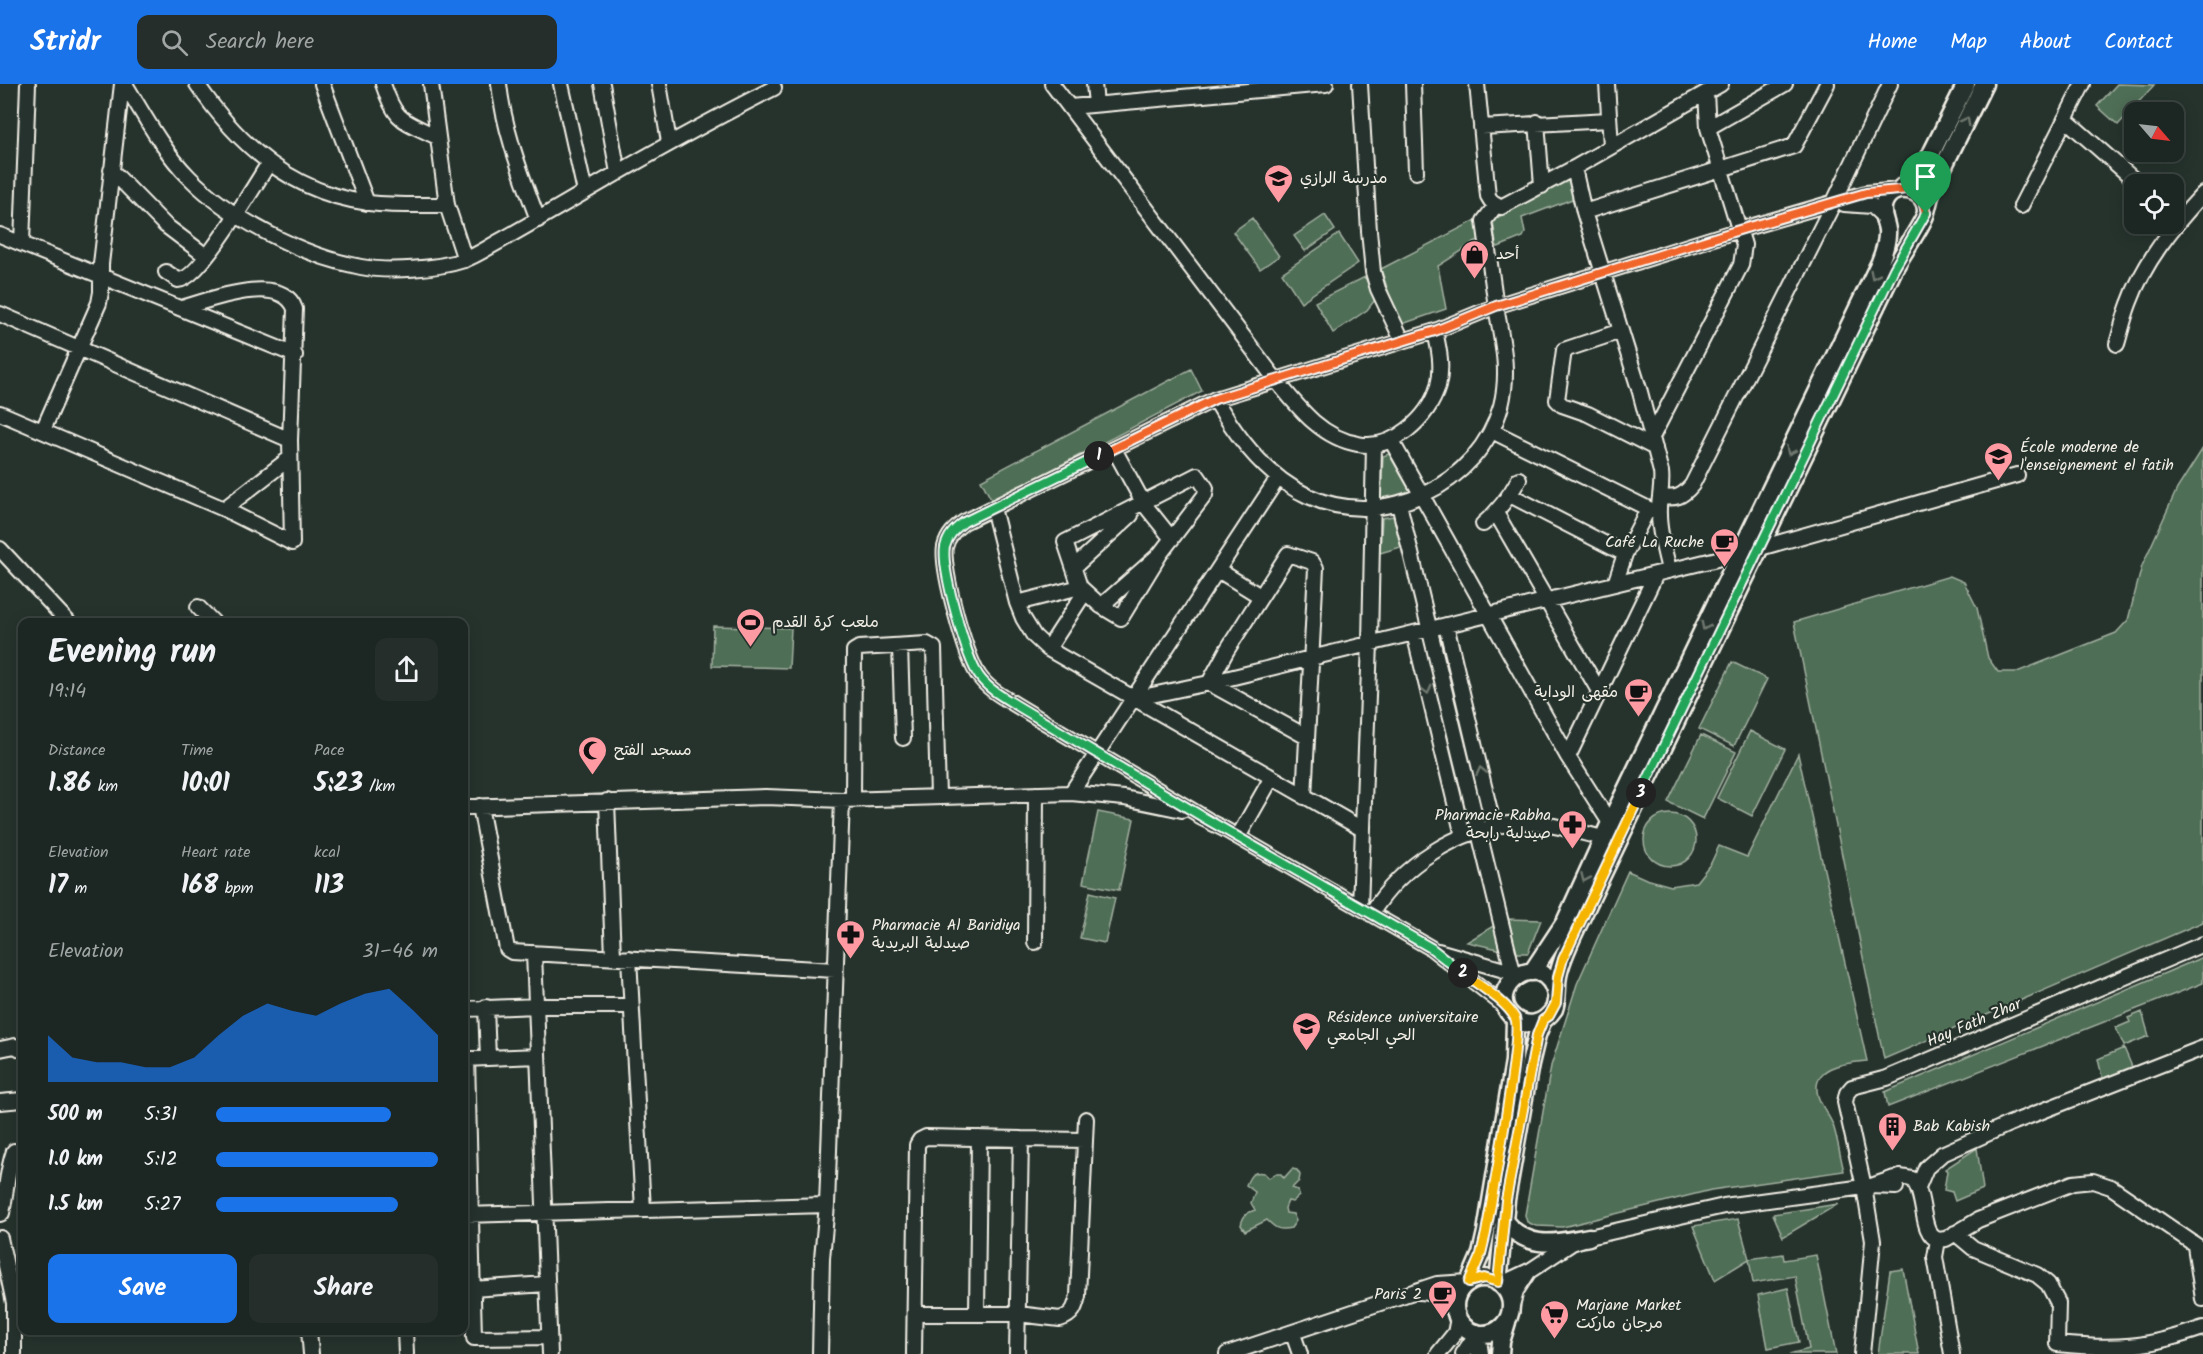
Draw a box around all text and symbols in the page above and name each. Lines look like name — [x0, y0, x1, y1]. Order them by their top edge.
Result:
search box — [137, 15, 557, 69]
text: Stridr — [30, 20, 101, 65]
text: Search here — [206, 25, 314, 60]
icon: search — [158, 26, 191, 59]
text: Home — [1868, 26, 1917, 59]
text: Map — [1950, 26, 1987, 59]
text: About — [2020, 26, 2071, 59]
text: Contact — [2104, 26, 2173, 59]
north arrow — [2124, 102, 2184, 162]
map controls — [2124, 102, 2184, 234]
one-way arrow — [1958, 117, 1970, 128]
pin — [1900, 151, 1951, 213]
icon: arrive — [1909, 160, 1942, 193]
school or university icon: مدرسة الرازي — [1263, 162, 1295, 204]
place label: مدرسة الرازي — [1300, 166, 1387, 191]
button: locate — [2124, 174, 2184, 234]
shop icon: أحد — [1459, 238, 1491, 280]
place label: أحد — [1496, 242, 1519, 267]
one-way arrow — [1870, 268, 1882, 279]
place label: École moderne de l'enseignement el fatih — [2020, 435, 2174, 478]
school or university icon: École moderne de l'enseignement el fatih — [1983, 440, 2015, 482]
pin: 1 — [1084, 441, 1114, 471]
text: 1 — [1097, 443, 1101, 468]
one-way arrow — [1785, 444, 1797, 455]
cafe icon: Café La Ruche — [1709, 526, 1741, 568]
place label: Café La Ruche — [1605, 530, 1704, 555]
sports icon: ملعب كرة القدم — [735, 606, 767, 648]
place label: ملعب كرة القدم — [772, 610, 879, 635]
one-way arrow — [1701, 620, 1712, 631]
text: Evening run — [48, 627, 216, 680]
button: share — [375, 638, 438, 701]
text: 19:14 — [48, 676, 86, 708]
cafe icon: مقهى الوداية — [1623, 676, 1655, 718]
place label: مقهى الوداية — [1535, 680, 1618, 705]
one-way arrow — [1420, 684, 1433, 694]
mosque icon: مسجد الفتح — [577, 734, 609, 776]
text: Distance — [48, 738, 106, 763]
text: Time — [181, 738, 213, 763]
text: Pace — [314, 738, 345, 763]
place label: مسجد الفتح — [614, 738, 692, 763]
text: 1.86 — [48, 763, 91, 805]
text: 10:01 — [181, 763, 230, 805]
text: 5:23 — [314, 763, 363, 805]
one-way arrow — [1475, 766, 1488, 776]
text: km — [91, 774, 118, 799]
text: /km — [363, 774, 395, 799]
pin: 3 — [1626, 778, 1656, 808]
text: 3 — [1637, 780, 1645, 805]
place label: Pharmacie Rabha صيدلية رابحة — [1435, 803, 1551, 846]
pharmacy icon: Pharmacie Rabha صيدلية رابحة — [1556, 808, 1588, 850]
text: Elevation — [48, 840, 109, 865]
text: Heart rate — [181, 840, 251, 865]
text: kcal — [314, 840, 340, 865]
text: 17 — [48, 865, 68, 907]
text: 168 — [181, 865, 218, 907]
text: 113 — [314, 865, 344, 907]
one-way arrow — [1580, 872, 1592, 883]
text: m — [68, 876, 87, 901]
text: bpm — [218, 876, 254, 901]
place label: Pharmacie Al Baridiya صيدلية البريدية — [872, 913, 1021, 956]
pharmacy icon: Pharmacie Al Baridiya صيدلية البريدية — [835, 918, 867, 960]
text: Elevation — [48, 936, 124, 968]
text: 31–46 m — [362, 936, 438, 968]
pin: 2 — [1448, 958, 1478, 988]
text: 2 — [1458, 960, 1468, 985]
street label: Hay Fath Zhar — [1923, 991, 2027, 1054]
place label: Résidence universitaire الحي الجامعي — [1327, 1005, 1478, 1049]
school or university icon: Résidence universitaire الحي الجامعي — [1290, 1010, 1322, 1052]
text: 500 m — [48, 1099, 103, 1131]
text: 5:31 — [144, 1099, 177, 1131]
building icon: Bab Kabish — [1876, 1110, 1908, 1152]
place label: Bab Kabish — [1913, 1114, 1990, 1139]
text: 1.0 km — [48, 1144, 103, 1176]
text: 5:12 — [144, 1144, 178, 1176]
text: 1.5 km — [48, 1189, 103, 1221]
text: 5:27 — [144, 1189, 181, 1221]
button: Save — [48, 1254, 237, 1323]
button: Share — [249, 1254, 438, 1323]
cafe icon: Paris 2 — [1427, 1278, 1459, 1320]
place label: Paris 2 — [1374, 1282, 1422, 1307]
place label: Marjane Market مرجان ماركت — [1576, 1293, 1682, 1336]
supermarket icon: Marjane Market مرجان ماركت — [1539, 1298, 1571, 1340]

